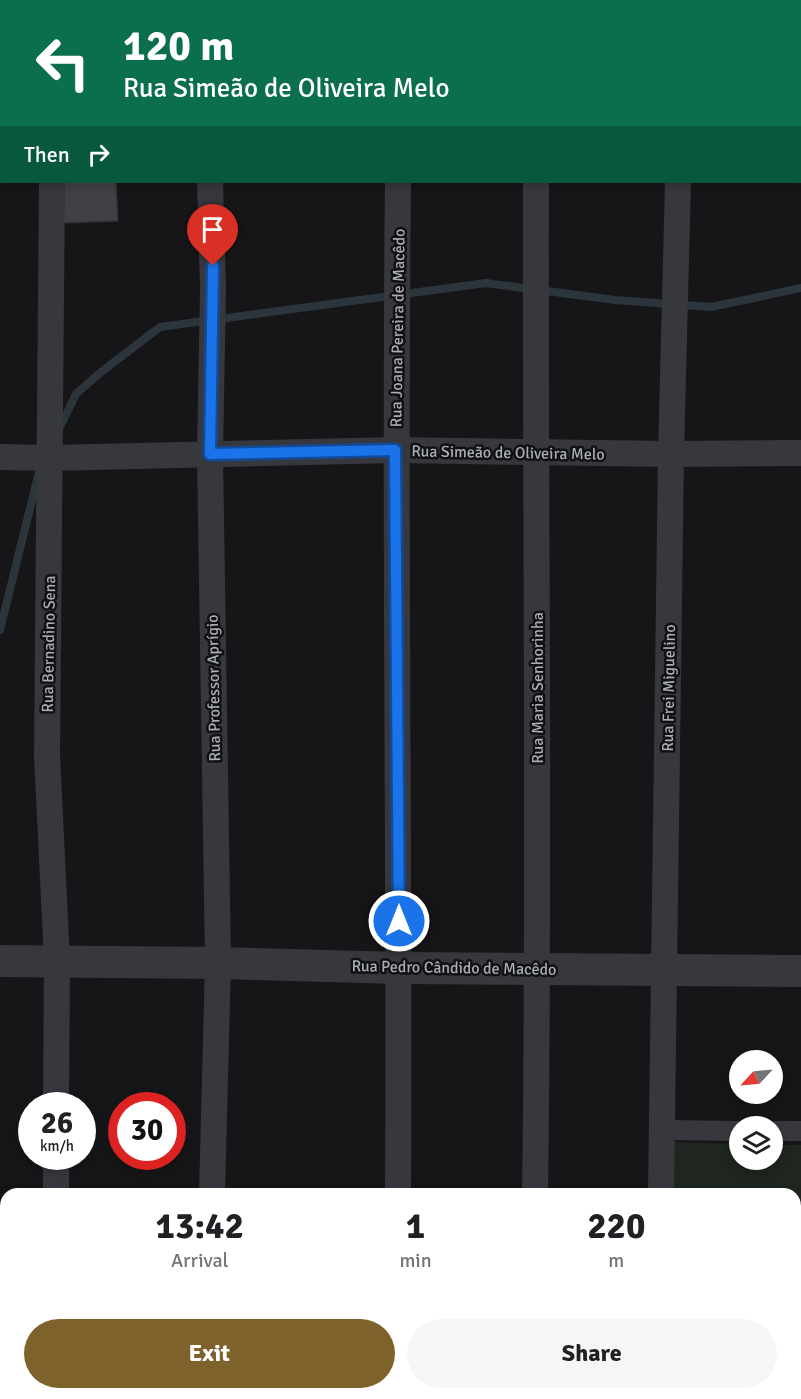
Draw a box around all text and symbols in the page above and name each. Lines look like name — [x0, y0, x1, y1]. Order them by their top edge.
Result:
text: 120 m — [123, 21, 234, 72]
icon: left — [24, 24, 102, 102]
text: Rua Simeão de Oliveira Melo — [123, 72, 449, 105]
icon: right — [82, 138, 115, 171]
text: Then — [24, 141, 70, 168]
pin — [187, 204, 238, 266]
icon: arrive — [196, 213, 229, 246]
street label: Rua Joana Pereira de Macêdo — [386, 228, 410, 428]
street label: Rua Simeão de Oliveira Melo — [411, 441, 605, 465]
street label: Rua Bernadino Sena — [38, 575, 60, 713]
street label: Rua Maria Senhorinha — [528, 612, 548, 764]
street label: Rua Professor Aprígio — [203, 614, 225, 762]
street label: Rua Frei Miguelino — [658, 624, 680, 752]
position arrow — [367, 889, 431, 953]
street label: Rua Pedro Cândido de Macêdo — [351, 956, 557, 980]
north arrow — [729, 1050, 783, 1104]
map controls — [729, 1050, 783, 1170]
speed limit sign: 30 — [108, 1092, 186, 1170]
text: 26 — [41, 1105, 73, 1142]
button: layers — [729, 1116, 783, 1170]
text: km/h — [40, 1137, 74, 1155]
text: 13:42 — [156, 1204, 244, 1249]
text: 1 — [406, 1204, 425, 1249]
text: 220 — [587, 1204, 645, 1249]
text: Arrival — [171, 1248, 228, 1273]
text: min — [399, 1248, 432, 1273]
text: m — [608, 1248, 624, 1273]
button: Exit — [24, 1319, 395, 1388]
button: Share — [407, 1319, 777, 1388]

